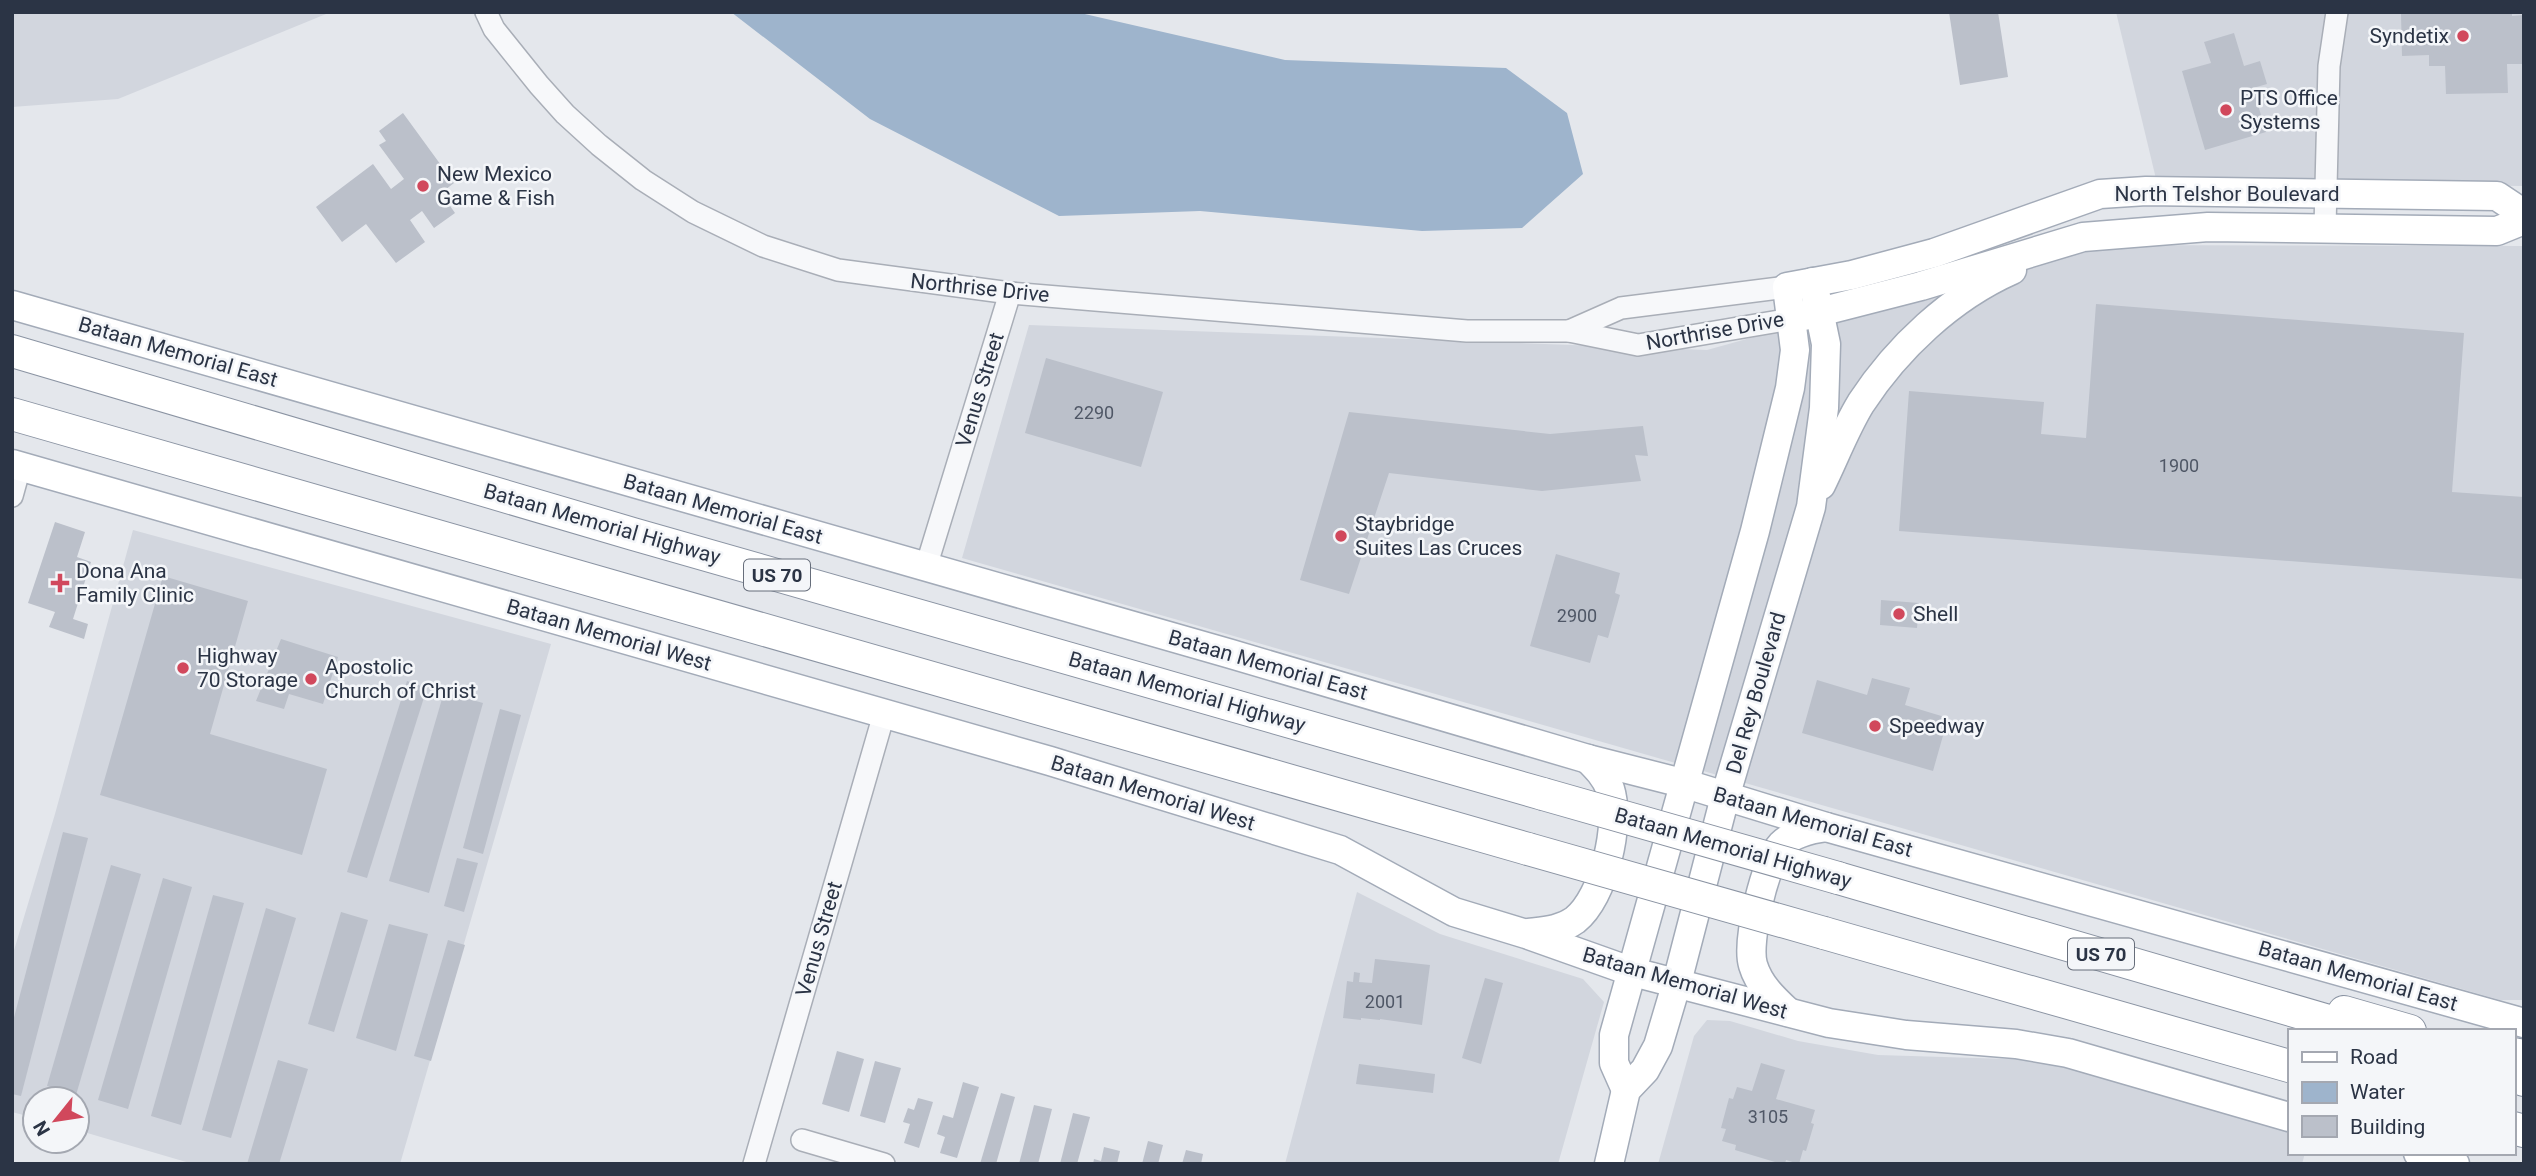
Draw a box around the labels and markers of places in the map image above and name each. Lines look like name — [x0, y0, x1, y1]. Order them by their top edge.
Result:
place label: Syndetix — [2370, 24, 2449, 48]
marker: Syndetix — [2455, 28, 2471, 44]
place label: PTS Office Systems — [2240, 86, 2338, 134]
marker: PTS Office Systems — [2218, 102, 2234, 118]
place label: New Mexico Game & Fish — [437, 162, 555, 210]
marker: New Mexico Game & Fish — [415, 178, 431, 194]
place label: Staybridge Suites Las Cruces — [1355, 512, 1522, 560]
marker: Staybridge Suites Las Cruces — [1333, 528, 1349, 544]
place label: Dona Ana Family Clinic — [76, 559, 194, 607]
marker: Dona Ana Family Clinic — [50, 573, 70, 593]
place label: Shell — [1913, 602, 1958, 626]
marker: Shell — [1891, 606, 1907, 622]
place label: Highway 70 Storage — [197, 644, 298, 692]
place label: Apostolic Church of Christ — [325, 655, 476, 703]
marker: Highway 70 Storage — [175, 660, 191, 676]
marker: Apostolic Church of Christ — [303, 671, 319, 687]
place label: Speedway — [1889, 714, 1984, 738]
marker: Speedway — [1867, 718, 1883, 734]

